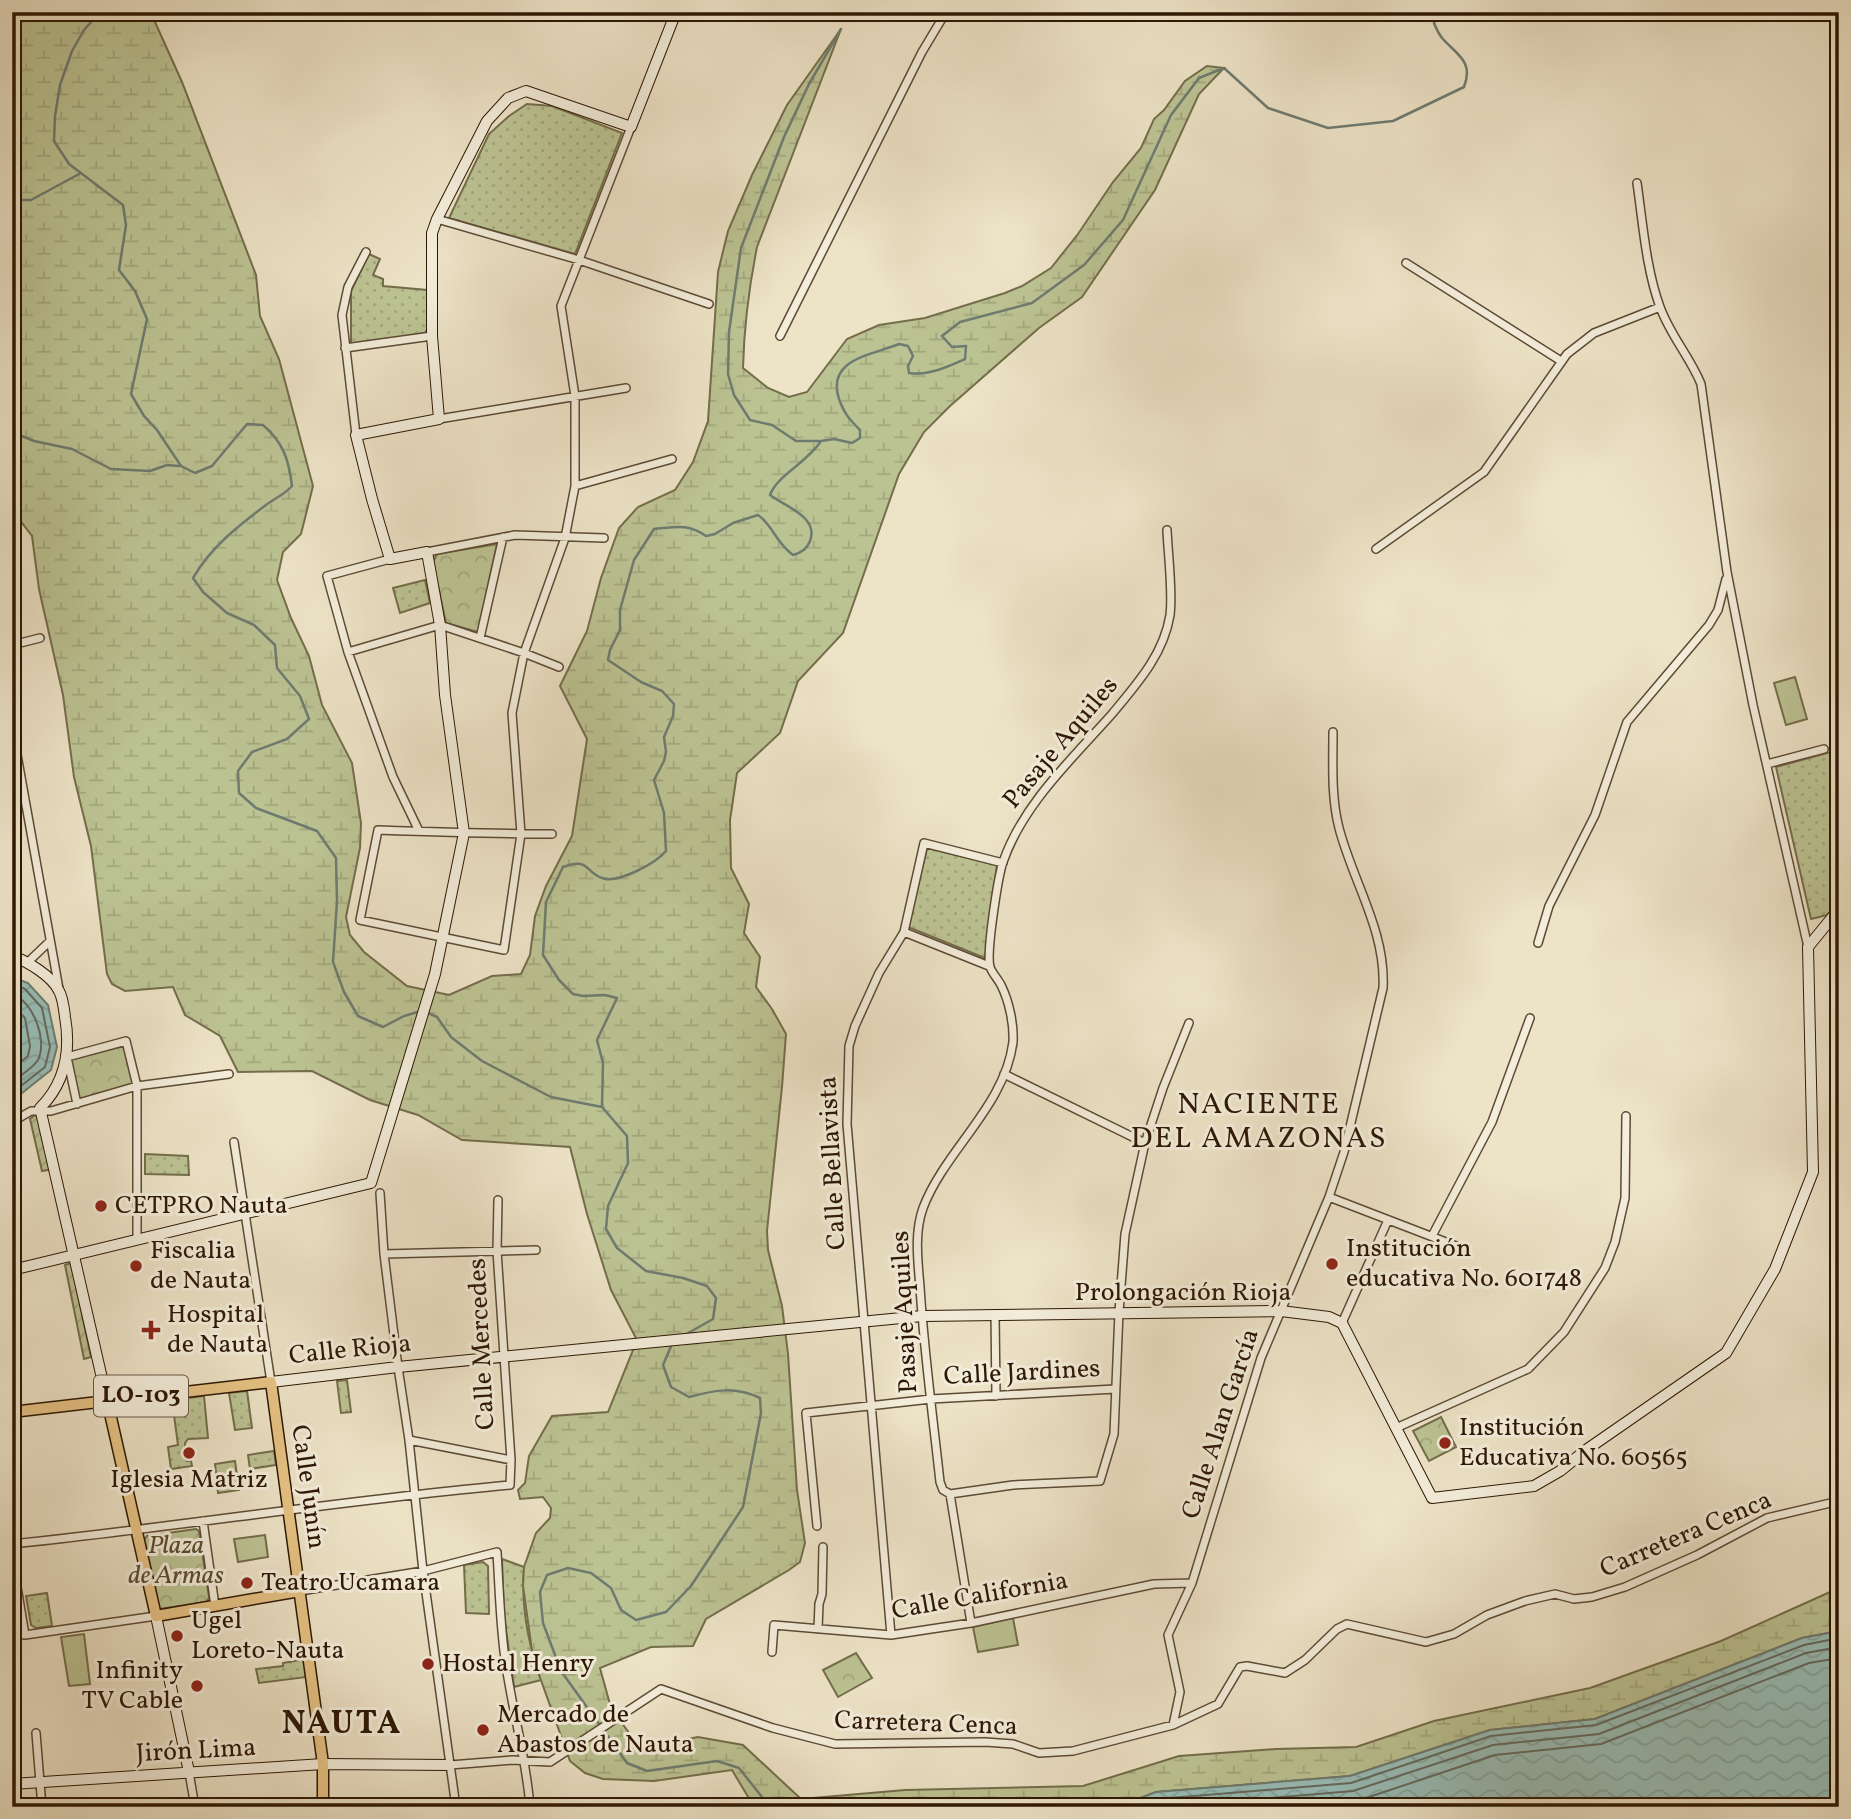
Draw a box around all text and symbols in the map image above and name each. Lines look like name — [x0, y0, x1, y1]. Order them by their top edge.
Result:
street label: Pasaje Aquiles — [995, 669, 1127, 817]
street label: Calle Bellavista — [810, 1075, 856, 1251]
district label: NACIENTE DEL AMAZONAS — [1130, 1084, 1388, 1160]
place label: CETPRO Nauta — [115, 1188, 288, 1224]
marker: CETPRO Nauta — [93, 1198, 109, 1214]
street label: Pasaje Aquiles — [883, 1230, 927, 1394]
place label: Institución educativa No. 601748 — [1346, 1231, 1582, 1297]
place label: Fiscalia de Nauta — [150, 1233, 251, 1299]
marker: Institución educativa No. 601748 — [1324, 1256, 1340, 1272]
street label: Calle Mercedes — [460, 1257, 504, 1431]
marker: Fiscalia de Nauta — [128, 1258, 144, 1274]
street label: Prolongación Rioja — [1075, 1275, 1291, 1311]
place label: Hospital de Nauta — [167, 1297, 268, 1363]
marker: Hospital de Nauta — [141, 1320, 161, 1340]
street label: Calle Alan García — [1173, 1324, 1269, 1524]
street label: Calle Rioja — [287, 1326, 413, 1374]
street label: Calle Jardines — [943, 1351, 1101, 1395]
road number: LO-103 — [94, 1376, 188, 1416]
place label: Institución Educativa No. 60565 — [1459, 1410, 1688, 1476]
street label: Calle Junín — [281, 1423, 335, 1551]
marker: Institución Educativa No. 60565 — [1437, 1435, 1453, 1451]
marker: Iglesia Matriz — [181, 1445, 197, 1461]
place label: Iglesia Matriz — [110, 1462, 268, 1498]
street label: Carretera Cenca — [1594, 1483, 1778, 1587]
park label: Plaza de Armas — [128, 1528, 224, 1594]
street label: Calle California — [889, 1563, 1071, 1629]
place label: Teatro Ucamara — [261, 1565, 440, 1601]
marker: Teatro Ucamara — [239, 1575, 255, 1591]
place label: Ugel Loreto-Nauta — [191, 1603, 344, 1669]
marker: Ugel Loreto-Nauta — [169, 1628, 185, 1644]
place label: Hostal Henry — [442, 1646, 594, 1682]
place label: Infinity TV Cable — [82, 1653, 183, 1719]
marker: Hostal Henry — [420, 1656, 436, 1672]
marker: Infinity TV Cable — [189, 1678, 205, 1694]
place label: Mercado de Abastos de Nauta — [497, 1697, 694, 1763]
district label: NAUTA — [282, 1702, 402, 1748]
street label: Carretera Cenca — [834, 1703, 1018, 1745]
marker: Mercado de Abastos de Nauta — [475, 1722, 491, 1738]
street label: Jirón Lima — [135, 1730, 257, 1772]

